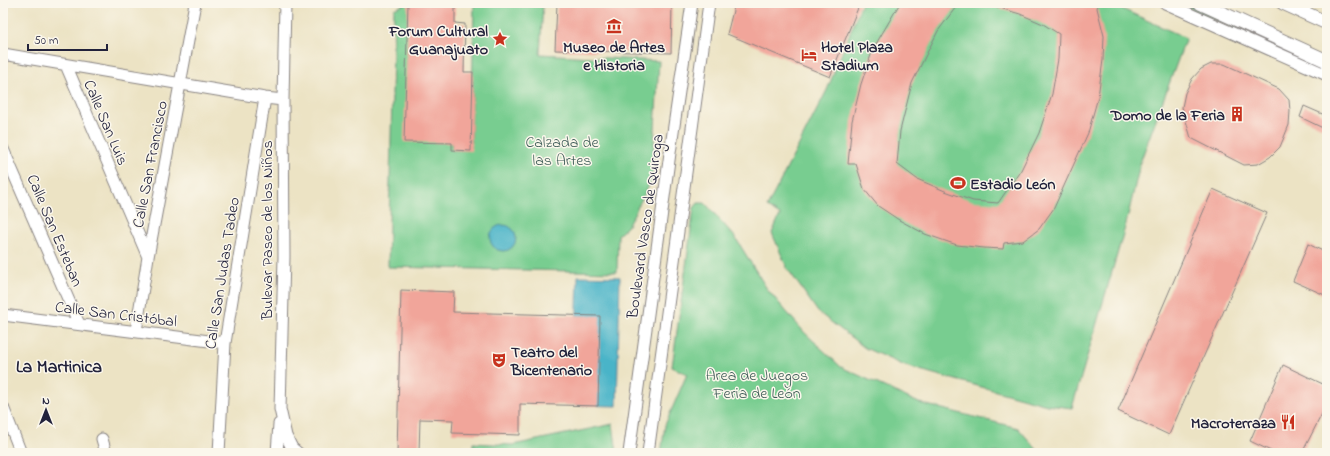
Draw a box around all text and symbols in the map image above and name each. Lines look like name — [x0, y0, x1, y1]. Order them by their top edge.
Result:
museum icon: Museo de Artes e Historia — [605, 17, 623, 35]
place label: Forum Cultural Guanajuato — [388, 20, 488, 62]
scale bar — [28, 26, 107, 52]
place icon: Forum Cultural Guanajuato — [491, 30, 509, 48]
text: 50 m — [34, 32, 58, 50]
place label: Museo de Artes e Historia — [563, 36, 665, 78]
place label: Hotel Plaza Stadium — [821, 36, 893, 78]
hotel icon: Hotel Plaza Stadium — [800, 46, 818, 64]
street label: Calle San Luis — [76, 76, 134, 169]
street label: Calle San Francisco — [127, 99, 175, 230]
place label: Domo de la Feria — [1110, 104, 1225, 128]
building icon: Domo de la Feria — [1228, 105, 1246, 123]
park label: Calzada de las Artes — [525, 131, 599, 173]
street label: Boulevard Vasco de Quiroga — [621, 132, 671, 321]
street label: Bulevar Paseo de los Niños — [256, 140, 280, 321]
street label: Calle San Esteban — [20, 171, 89, 291]
place label: Estadio León — [970, 173, 1055, 197]
sports icon: Estadio León — [949, 174, 967, 192]
street label: Calle San Judas Tadeo — [199, 196, 247, 351]
street label: Calle San Cristóbal — [53, 296, 178, 334]
place label: Teatro del Bicentenario — [510, 341, 592, 383]
theatre icon: Teatro del Bicentenario — [490, 351, 508, 369]
district label: La Martinica — [16, 355, 102, 381]
park label: Area de Juegos Feria de León — [706, 364, 808, 406]
north arrow — [26, 390, 66, 430]
text: N — [42, 393, 50, 409]
place label: Macroterraza — [1191, 412, 1276, 436]
restaurant icon: Macroterraza — [1279, 413, 1297, 431]

